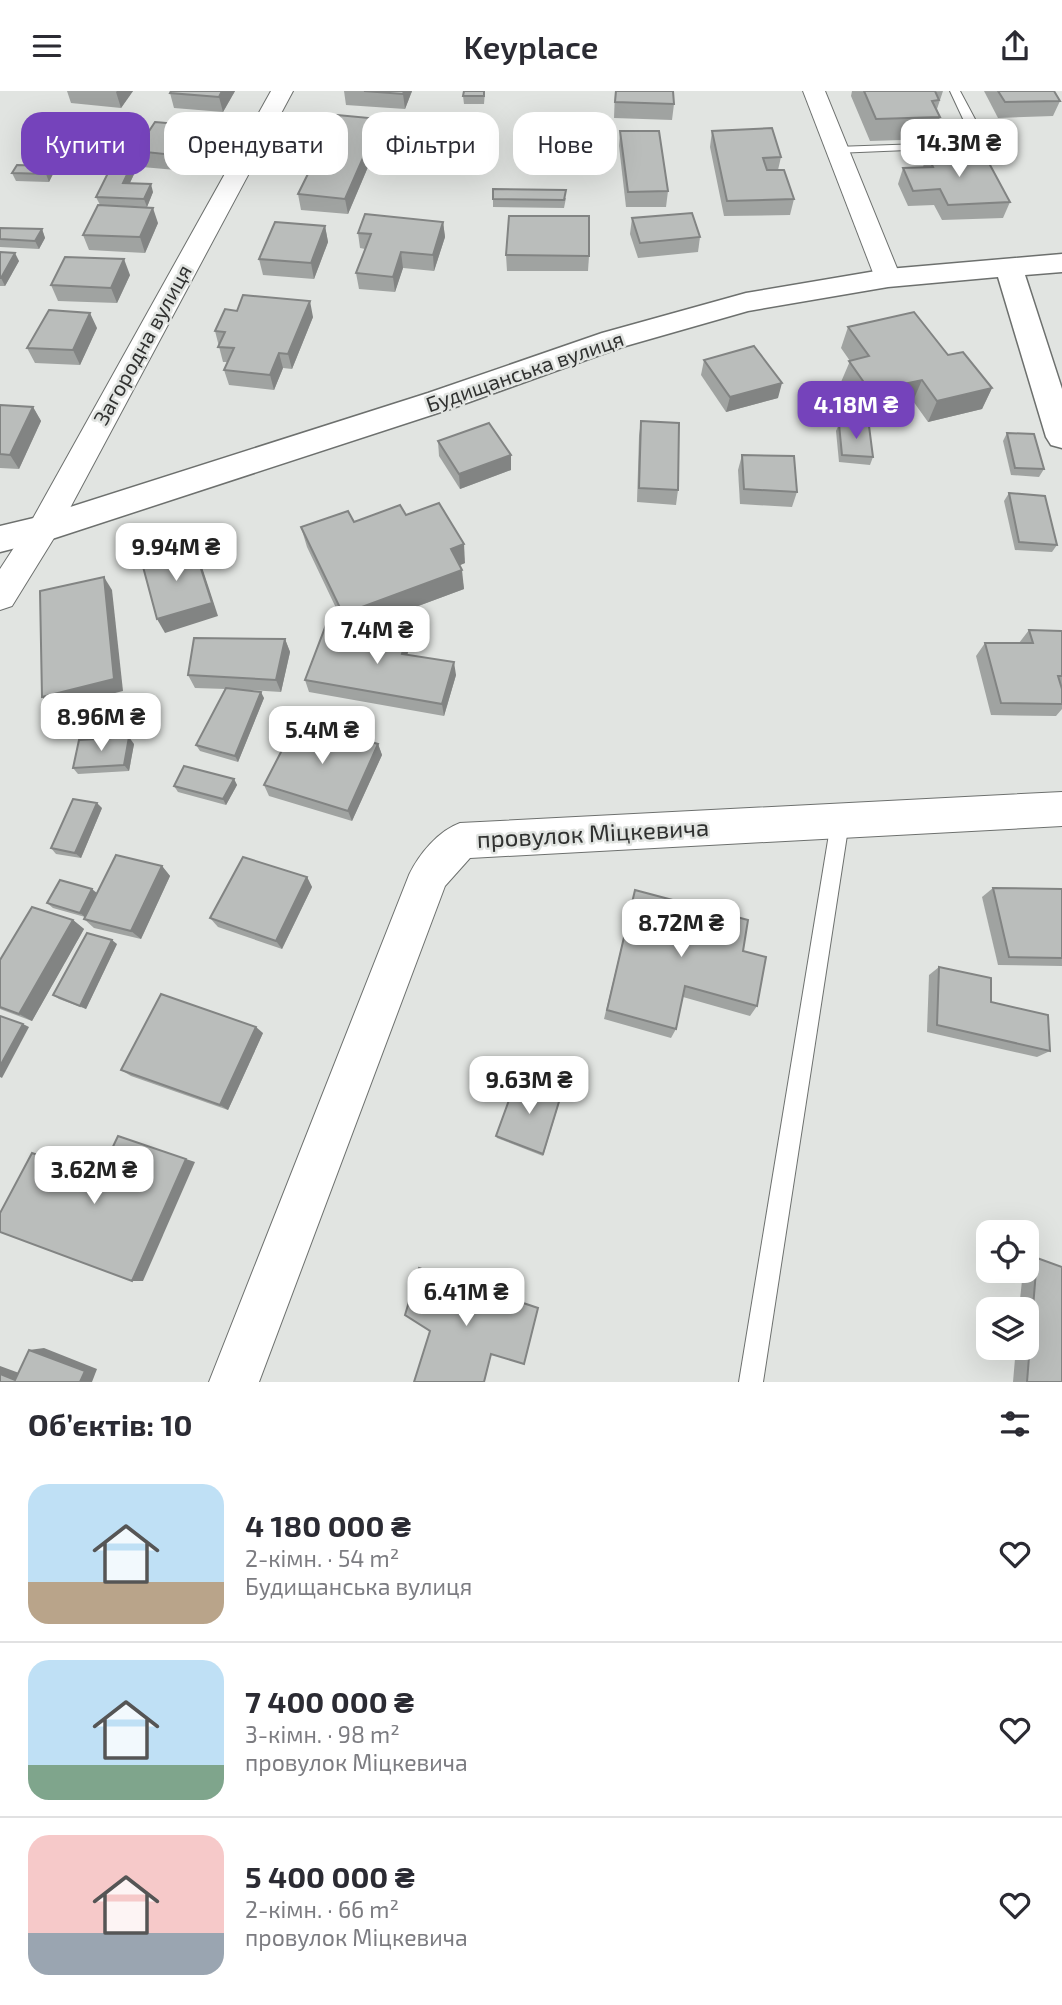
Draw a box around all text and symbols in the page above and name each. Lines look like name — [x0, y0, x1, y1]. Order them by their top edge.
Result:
icon: menu — [28, 27, 66, 65]
text: Keyplace — [464, 27, 598, 65]
icon: share — [996, 27, 1034, 65]
chip: Купити — [21, 112, 150, 175]
chip: Орендувати — [164, 112, 348, 175]
chip: Фільтри — [362, 112, 499, 175]
chip: Нове — [513, 112, 617, 175]
pin: 14.3M ₴ — [894, 119, 1024, 179]
text: 14.3M ₴ — [917, 128, 1001, 156]
street label: Загородна вулиця — [87, 260, 197, 429]
street label: Будищанська вулиця — [422, 325, 627, 417]
pin: 4.18M ₴ — [791, 381, 921, 441]
text: 4.18M ₴ — [814, 390, 898, 418]
pin: 9.94M ₴ — [111, 524, 241, 583]
text: 9.94M ₴ — [132, 532, 220, 560]
pin: 7.4M ₴ — [320, 607, 434, 666]
text: 7.4M ₴ — [341, 615, 413, 643]
pin: 8.96M ₴ — [36, 693, 166, 753]
text: 8.96M ₴ — [57, 702, 145, 730]
pin: 5.4M ₴ — [265, 707, 379, 766]
text: 5.4M ₴ — [285, 715, 359, 743]
street label: провулок Міцкевича — [476, 812, 710, 854]
pin: 8.72M ₴ — [616, 899, 746, 959]
text: 8.72M ₴ — [638, 908, 724, 936]
pin: 9.63M ₴ — [464, 1056, 594, 1116]
text: 9.63M ₴ — [485, 1065, 573, 1093]
pin: 3.62M ₴ — [29, 1147, 159, 1206]
text: 3.62M ₴ — [51, 1155, 137, 1183]
map controls — [976, 1220, 1039, 1360]
button: locate — [976, 1220, 1039, 1283]
pin: 6.41M ₴ — [401, 1269, 531, 1328]
text: 6.41M ₴ — [423, 1277, 509, 1305]
button: layers — [976, 1297, 1039, 1360]
icon: filters — [996, 1405, 1034, 1443]
text: Об’єктів: 10 — [28, 1406, 193, 1442]
text: 4 180 000 ₴ — [245, 1507, 411, 1543]
icon: home — [84, 1512, 168, 1596]
icon: heart — [996, 1535, 1034, 1573]
text: 2-кімн. · 54 m² — [245, 1544, 399, 1572]
text: Будищанська вулиця — [245, 1572, 472, 1600]
text: 7 400 000 ₴ — [245, 1683, 414, 1719]
icon: home — [84, 1688, 168, 1772]
icon: heart — [996, 1711, 1034, 1749]
text: 3-кімн. · 98 m² — [245, 1720, 400, 1748]
text: провулок Міцкевича — [245, 1748, 468, 1776]
text: 5 400 000 ₴ — [245, 1858, 415, 1894]
icon: home — [84, 1863, 168, 1947]
icon: heart — [996, 1886, 1034, 1924]
text: 2-кімн. · 66 m² — [245, 1895, 399, 1923]
text: провулок Міцкевича — [245, 1923, 468, 1951]

